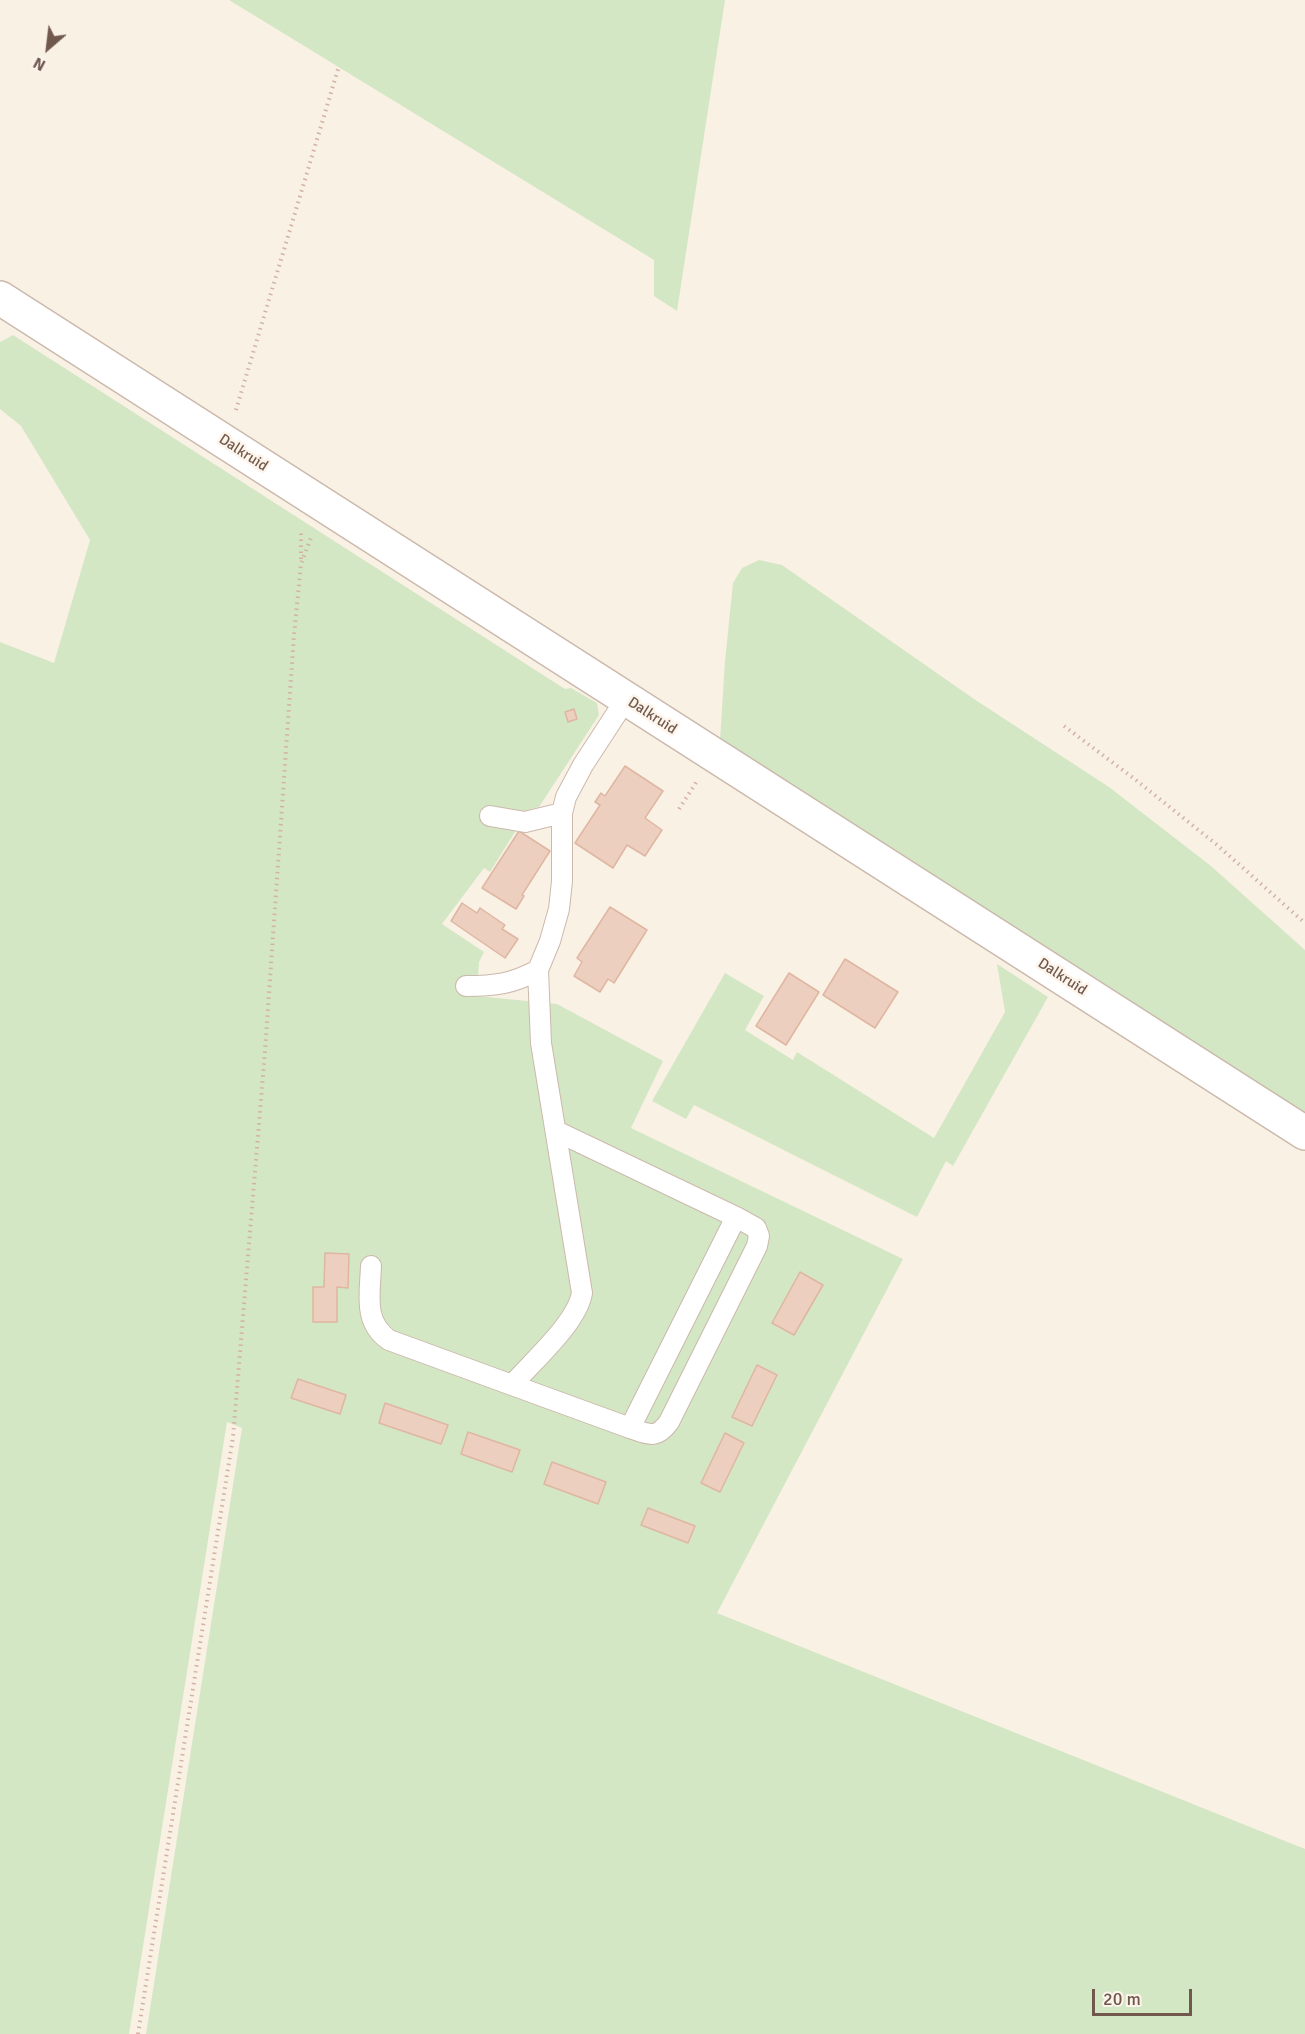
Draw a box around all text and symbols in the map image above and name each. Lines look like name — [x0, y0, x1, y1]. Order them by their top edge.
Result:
north arrow — [18, 18, 78, 78]
text: N — [30, 52, 49, 75]
street label: Dalkruid — [215, 431, 271, 475]
street label: Dalkruid — [624, 694, 680, 738]
street label: Dalkruid — [1034, 955, 1090, 999]
scale bar — [1095, 1977, 1196, 2015]
text: 20 m — [1103, 1988, 1141, 2010]

